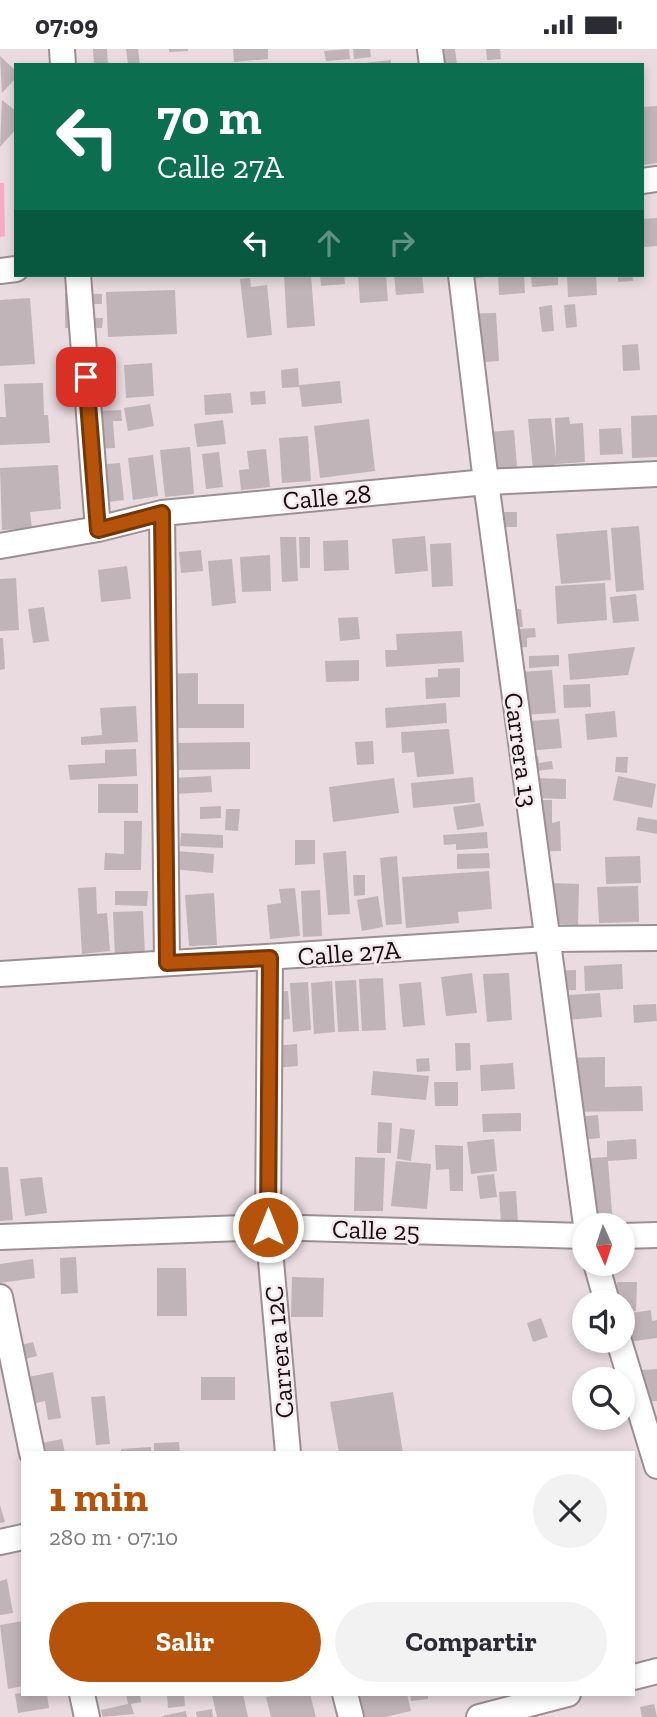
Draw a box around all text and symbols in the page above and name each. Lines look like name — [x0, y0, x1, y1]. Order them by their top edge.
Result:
text: 07:09 — [35, 9, 98, 41]
text: 70 m — [157, 88, 262, 147]
icon: left — [42, 91, 133, 182]
text: Calle 27A — [157, 148, 284, 186]
icon: left — [237, 224, 275, 262]
icon: ahead — [310, 224, 348, 262]
icon: right — [383, 224, 421, 262]
pin — [56, 347, 116, 407]
icon: arrive — [67, 358, 105, 396]
street label: Calle 28 — [281, 477, 373, 517]
street label: Carrera 13 — [497, 691, 545, 809]
street label: Calle 27A — [297, 933, 403, 973]
position arrow — [231, 1190, 305, 1264]
street label: Calle 25 — [331, 1212, 421, 1248]
north arrow — [572, 1213, 635, 1276]
map controls — [572, 1213, 635, 1430]
street label: Carrera 12C — [257, 1284, 301, 1420]
button: sound — [572, 1290, 635, 1353]
button: search — [572, 1367, 635, 1430]
text: 1 min — [49, 1471, 148, 1522]
button: close — [533, 1474, 607, 1548]
text: 280 m · 07:10 — [49, 1523, 178, 1551]
button: Salir — [49, 1602, 321, 1682]
button: Compartir — [335, 1602, 607, 1682]

